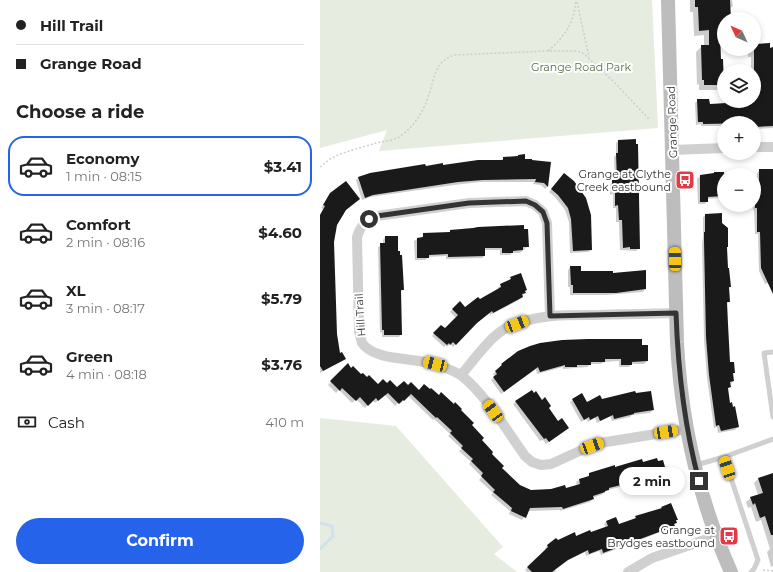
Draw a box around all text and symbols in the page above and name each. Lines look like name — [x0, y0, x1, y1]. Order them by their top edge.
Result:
north arrow — [717, 12, 761, 56]
map controls — [717, 12, 761, 212]
text: Hill Trail — [40, 16, 103, 35]
text: Grange Road — [40, 54, 142, 73]
park label: Grange Road Park — [531, 60, 632, 74]
button: layers — [717, 64, 761, 108]
street label: Grange Road — [664, 86, 680, 158]
text: Choose a ride — [16, 101, 144, 123]
button: + — [717, 116, 761, 160]
icon: car — [18, 148, 54, 184]
text: Economy — [66, 149, 139, 168]
text: $3.41 — [264, 157, 302, 176]
place label: Grange at Clythe Creek eastbound — [577, 167, 671, 194]
text: 1 min · 08:15 — [66, 168, 142, 184]
button: − — [717, 168, 761, 212]
bus stop icon: Grange at Clythe Creek eastbound — [674, 169, 696, 191]
route start — [360, 210, 378, 228]
icon: car — [18, 214, 54, 250]
text: Comfort — [66, 215, 131, 234]
text: $4.60 — [258, 223, 302, 242]
text: 2 min · 08:16 — [66, 234, 145, 250]
car — [669, 247, 681, 271]
icon: car — [18, 280, 54, 316]
text: XL — [66, 281, 85, 300]
text: $5.79 — [261, 289, 302, 308]
street label: Hill Trail — [352, 293, 368, 337]
text: 3 min · 08:17 — [66, 300, 145, 316]
car — [504, 314, 530, 334]
icon: car — [18, 346, 54, 382]
text: Green — [66, 347, 113, 366]
text: $3.76 — [261, 355, 302, 374]
car — [422, 355, 448, 373]
text: 4 min · 08:18 — [66, 366, 147, 382]
car — [481, 398, 505, 424]
icon: cash — [16, 411, 38, 433]
text: Cash — [48, 413, 85, 432]
text: 410 m — [265, 414, 304, 430]
car — [653, 424, 679, 440]
car — [579, 436, 605, 456]
car — [718, 455, 736, 481]
callout: 2 min — [619, 467, 685, 495]
route end — [690, 472, 708, 490]
text: 2 min — [633, 473, 671, 489]
button: Confirm — [16, 518, 304, 564]
place label: Grange at Brydges eastbound — [607, 523, 716, 550]
bus stop icon: Grange at Brydges eastbound — [718, 525, 740, 547]

